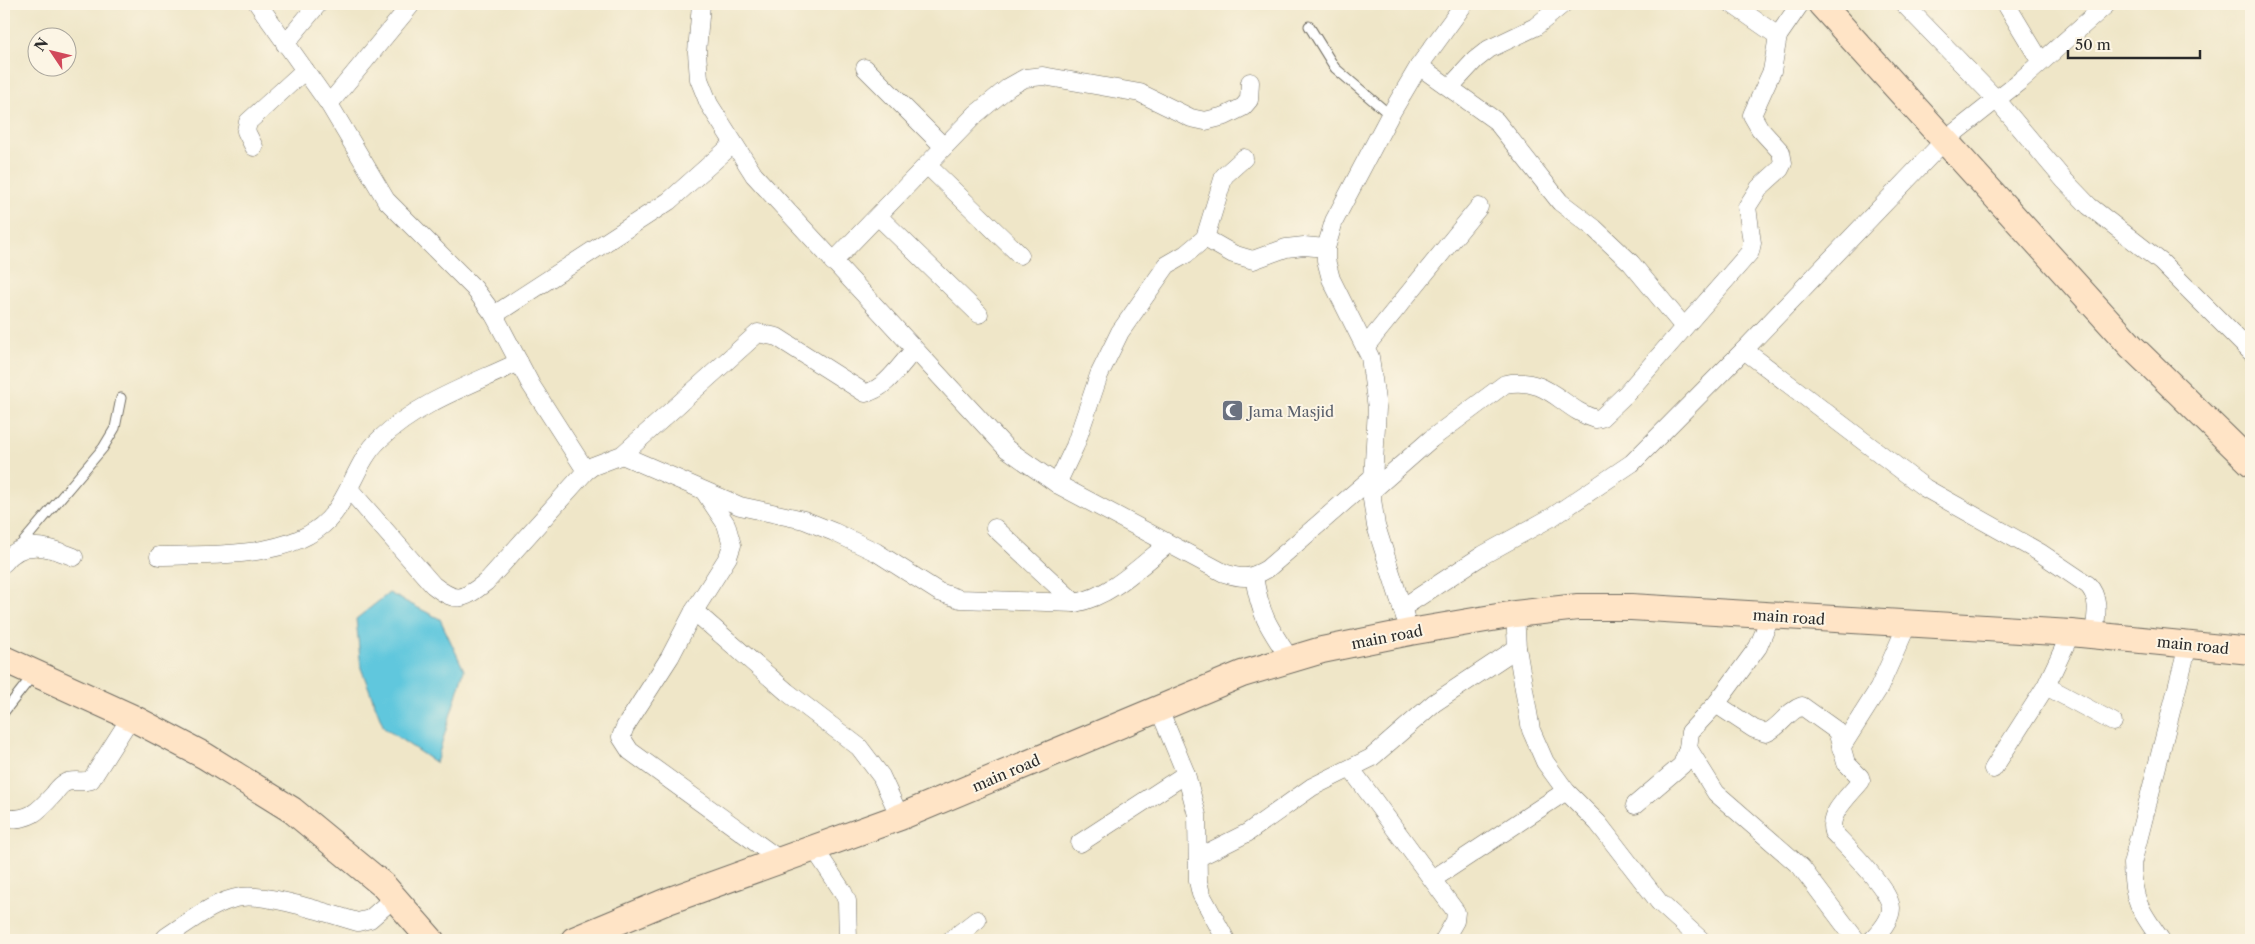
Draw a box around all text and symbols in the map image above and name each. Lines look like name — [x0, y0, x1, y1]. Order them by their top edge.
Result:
north arrow — [28, 28, 78, 78]
scale bar — [2068, 28, 2200, 60]
text: N — [30, 34, 52, 55]
text: 50 m — [2075, 35, 2111, 54]
mosque icon: Jama Masjid — [1220, 399, 1244, 423]
place label: Jama Masjid — [1246, 402, 1334, 421]
street label: main road — [1752, 605, 1826, 629]
street label: main road — [1350, 621, 1424, 653]
street label: main road — [2156, 632, 2230, 658]
street label: main road — [969, 750, 1043, 796]

